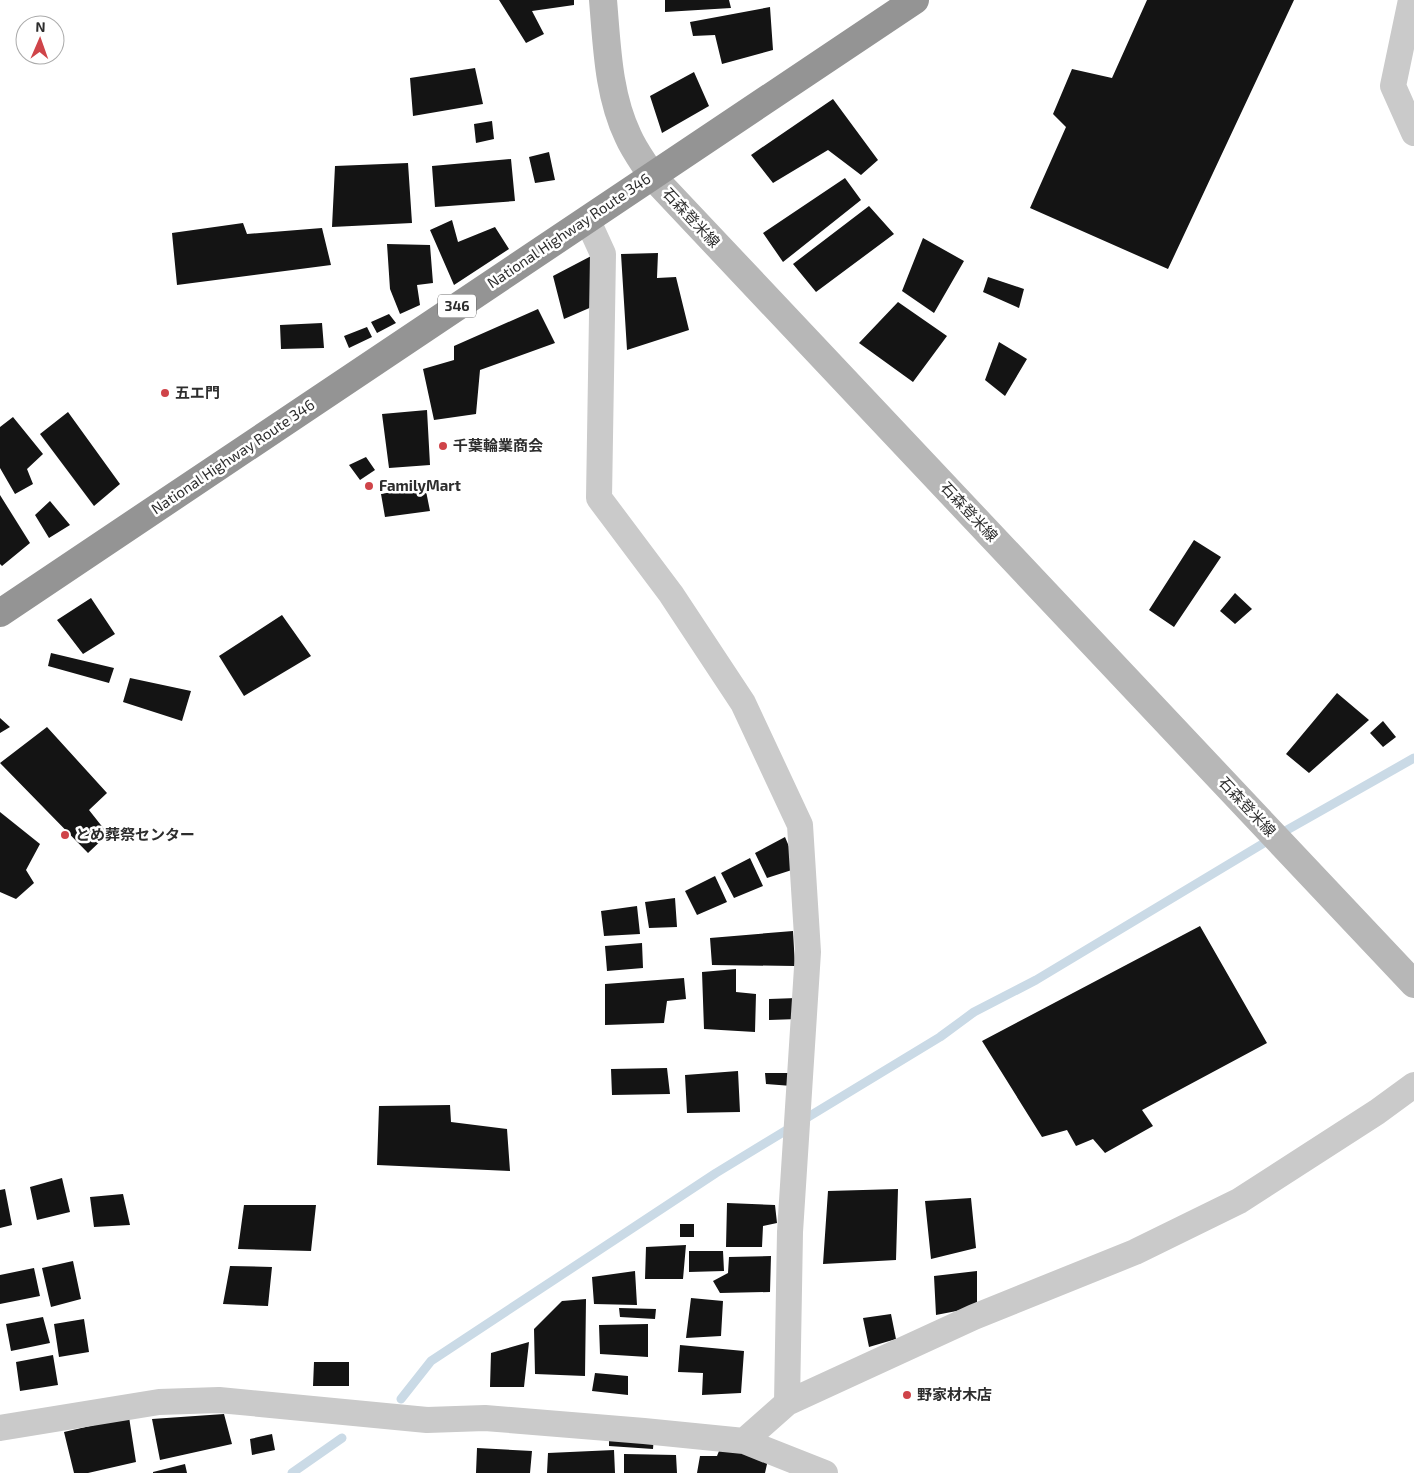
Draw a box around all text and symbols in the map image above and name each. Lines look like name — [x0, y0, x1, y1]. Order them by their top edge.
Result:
north arrow — [15, 15, 65, 65]
text: N — [35, 18, 46, 35]
street label: National Highway Route 346 — [483, 169, 653, 292]
street label: 石森登米線 — [660, 184, 724, 251]
road number: 346 — [438, 294, 476, 318]
place label: 五エ門 — [175, 383, 220, 401]
marker: 五エ門 — [159, 387, 171, 399]
street label: National Highway Route 346 — [147, 395, 317, 518]
place label: 千葉輪業商会 — [453, 436, 543, 454]
marker: 千葉輪業商会 — [437, 440, 449, 452]
place label: FamilyMart — [379, 476, 461, 495]
street label: 石森登米線 — [938, 478, 1002, 545]
marker: FamilyMart — [363, 480, 375, 492]
street label: 石森登米線 — [1216, 773, 1280, 840]
place label: とめ葬祭センター — [75, 825, 195, 843]
marker: とめ葬祭センター — [59, 829, 71, 841]
place label: 野家材木店 — [917, 1385, 992, 1403]
marker: 野家材木店 — [901, 1389, 913, 1401]

